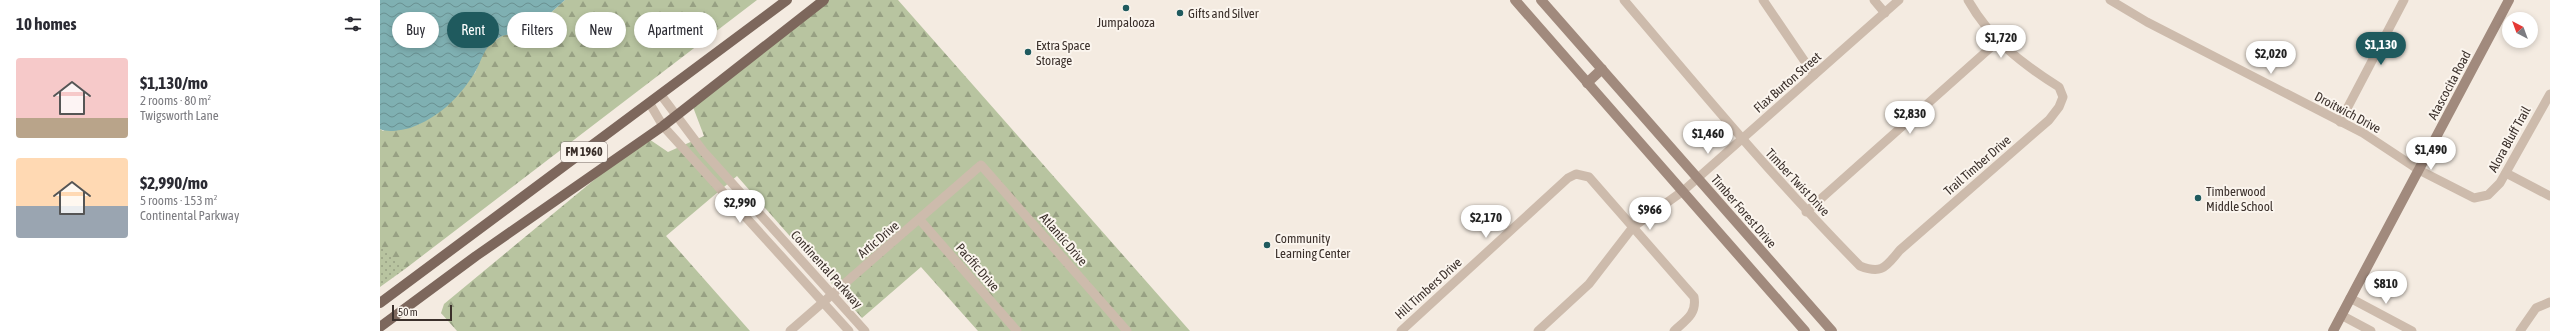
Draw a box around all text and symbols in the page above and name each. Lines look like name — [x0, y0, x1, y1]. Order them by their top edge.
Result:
marker: Jumpalooza — [1121, 3, 1131, 13]
place label: Gifts and Silver — [1188, 6, 1259, 21]
marker: Gifts and Silver — [1175, 8, 1185, 18]
chip: Buy — [392, 12, 439, 48]
chip: Rent — [447, 12, 499, 48]
chip: Filters — [507, 12, 567, 48]
chip: New — [575, 12, 626, 48]
chip: Apartment — [634, 12, 717, 48]
north arrow — [2502, 12, 2538, 48]
map controls — [2502, 12, 2538, 48]
icon: filters — [342, 13, 364, 35]
text: 10 homes — [16, 14, 77, 34]
place label: Jumpalooza — [1097, 15, 1155, 30]
pin: $1,720 — [1968, 25, 2034, 59]
text: $1,720 — [1985, 30, 2017, 45]
pin: $1,130 — [2348, 32, 2414, 66]
text: $1,130 — [2365, 37, 2397, 52]
place label: Extra Space Storage — [1036, 38, 1090, 68]
pin: $2,020 — [2238, 41, 2304, 75]
text: $2,020 — [2255, 46, 2287, 61]
marker: Extra Space Storage — [1023, 47, 1033, 57]
street label: Atascocita Road — [2425, 48, 2474, 122]
street label: Flax Burton Street — [1751, 49, 1824, 116]
text: $1,130/mo — [140, 73, 208, 93]
icon: home — [48, 74, 96, 122]
street label: Droitwich Drive — [2312, 89, 2384, 136]
text: 2 rooms · 80 m² — [140, 93, 211, 108]
pin: $2,830 — [1877, 101, 1943, 135]
street label: Alora Bluff Trail — [2485, 103, 2534, 175]
text: $2,830 — [1894, 106, 1926, 121]
text: Twigsworth Lane — [140, 108, 219, 123]
pin: $1,460 — [1675, 121, 1741, 155]
text: $1,460 — [1692, 126, 1724, 141]
street label: Trail Timber Drive — [1941, 132, 2014, 198]
pin: $1,490 — [2398, 137, 2464, 171]
road number: FM 1960 — [561, 142, 607, 162]
text: $1,490 — [2415, 142, 2447, 157]
street label: Timber Twist Drive — [1763, 145, 1833, 219]
street label: Timber Forest Drive — [1708, 172, 1779, 251]
text: $2,990/mo — [140, 173, 208, 193]
icon: home — [48, 174, 96, 222]
place label: Timberwood Middle School — [2206, 184, 2274, 214]
pin: $2,990 — [707, 190, 773, 224]
text: 5 rooms · 153 m² — [140, 193, 217, 208]
marker: Timberwood Middle School — [2193, 193, 2203, 203]
text: $2,990 — [724, 195, 756, 210]
pin: $966 — [1626, 197, 1674, 231]
text: $966 — [1638, 202, 1662, 217]
pin: $2,170 — [1453, 205, 1519, 239]
text: Continental Parkway — [140, 208, 239, 223]
street label: Atlantic Drive — [1037, 210, 1090, 269]
text: $2,170 — [1470, 210, 1502, 225]
street label: Artic Drive — [855, 218, 902, 261]
street label: Continental Parkway — [788, 227, 866, 312]
place label: Community Learning Center — [1275, 231, 1350, 261]
street label: Pacific Drive — [953, 240, 1002, 294]
marker: Community Learning Center — [1262, 240, 1272, 250]
street label: Hill Timbers Drive — [1392, 254, 1465, 322]
pin: $810 — [2362, 271, 2410, 305]
text: $810 — [2374, 276, 2398, 291]
scale bar — [392, 303, 452, 322]
text: 50 m — [398, 306, 418, 318]

